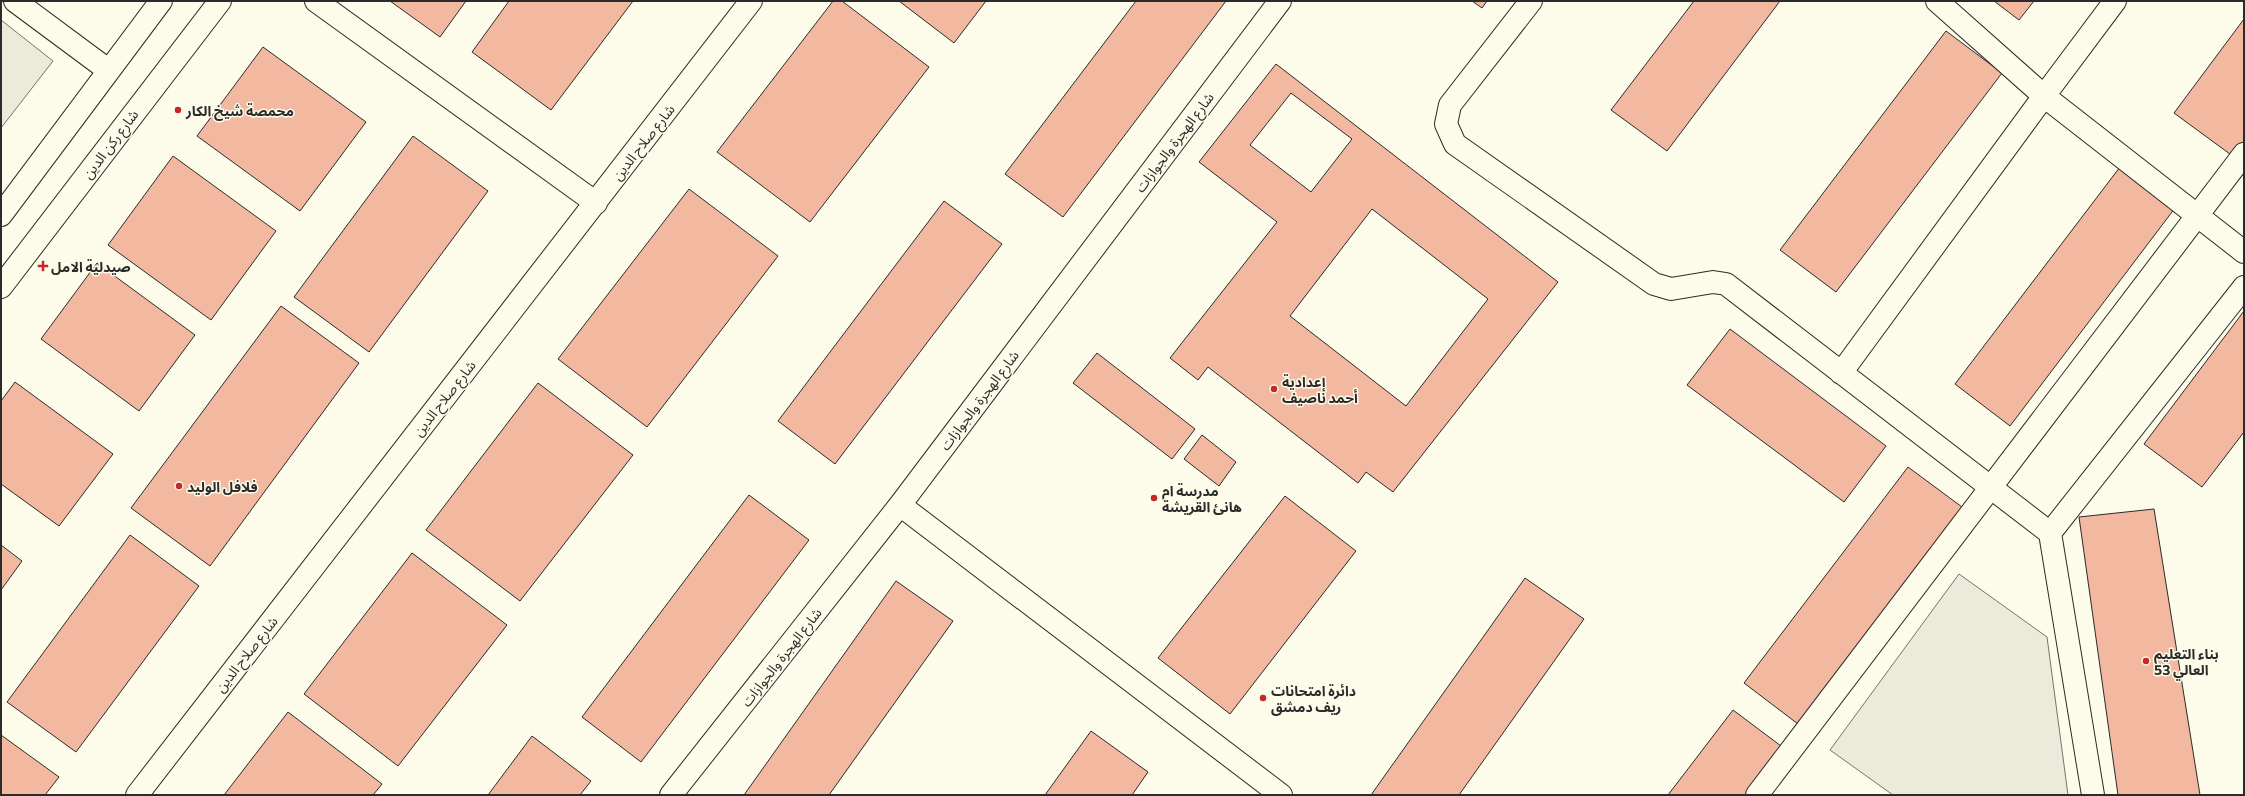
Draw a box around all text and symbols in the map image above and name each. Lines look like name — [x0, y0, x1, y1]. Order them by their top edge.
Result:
street label: شارع الهجرة والجوازات — [1131, 89, 1219, 197]
street label: شارع صلاح الدين — [608, 101, 680, 185]
place label: محمصة شيخ الكار — [185, 102, 294, 121]
marker: محمصة شيخ الكار — [173, 105, 183, 115]
street label: شارع ركن الدين — [79, 106, 144, 184]
place label: صيدلية الامل — [51, 258, 131, 275]
marker: صيدلية الامل — [38, 261, 48, 271]
street label: شارع الهجرة والجوازات — [936, 347, 1024, 455]
street label: شارع صلاح الدين — [409, 357, 481, 441]
place label: إعدادية أحمد ناصيف — [1282, 373, 1358, 406]
marker: إعدادية أحمد ناصيف — [1269, 384, 1279, 394]
place label: فلافل الوليد — [187, 478, 258, 495]
marker: فلافل الوليد — [174, 481, 184, 491]
place label: مدرسة ام هانئ القريشة — [1162, 482, 1242, 516]
marker: مدرسة ام هانئ القريشة — [1149, 493, 1159, 503]
street label: شارع الهجرة والجوازات — [737, 604, 827, 712]
street label: شارع صلاح الدين — [211, 613, 283, 697]
place label: بناء التعليم العالي 53 — [2154, 645, 2219, 681]
marker: بناء التعليم العالي 53 — [2141, 656, 2151, 666]
place label: دائرة امتحانات ريف دمشق — [1271, 682, 1356, 716]
marker: دائرة امتحانات ريف دمشق — [1258, 693, 1268, 703]

